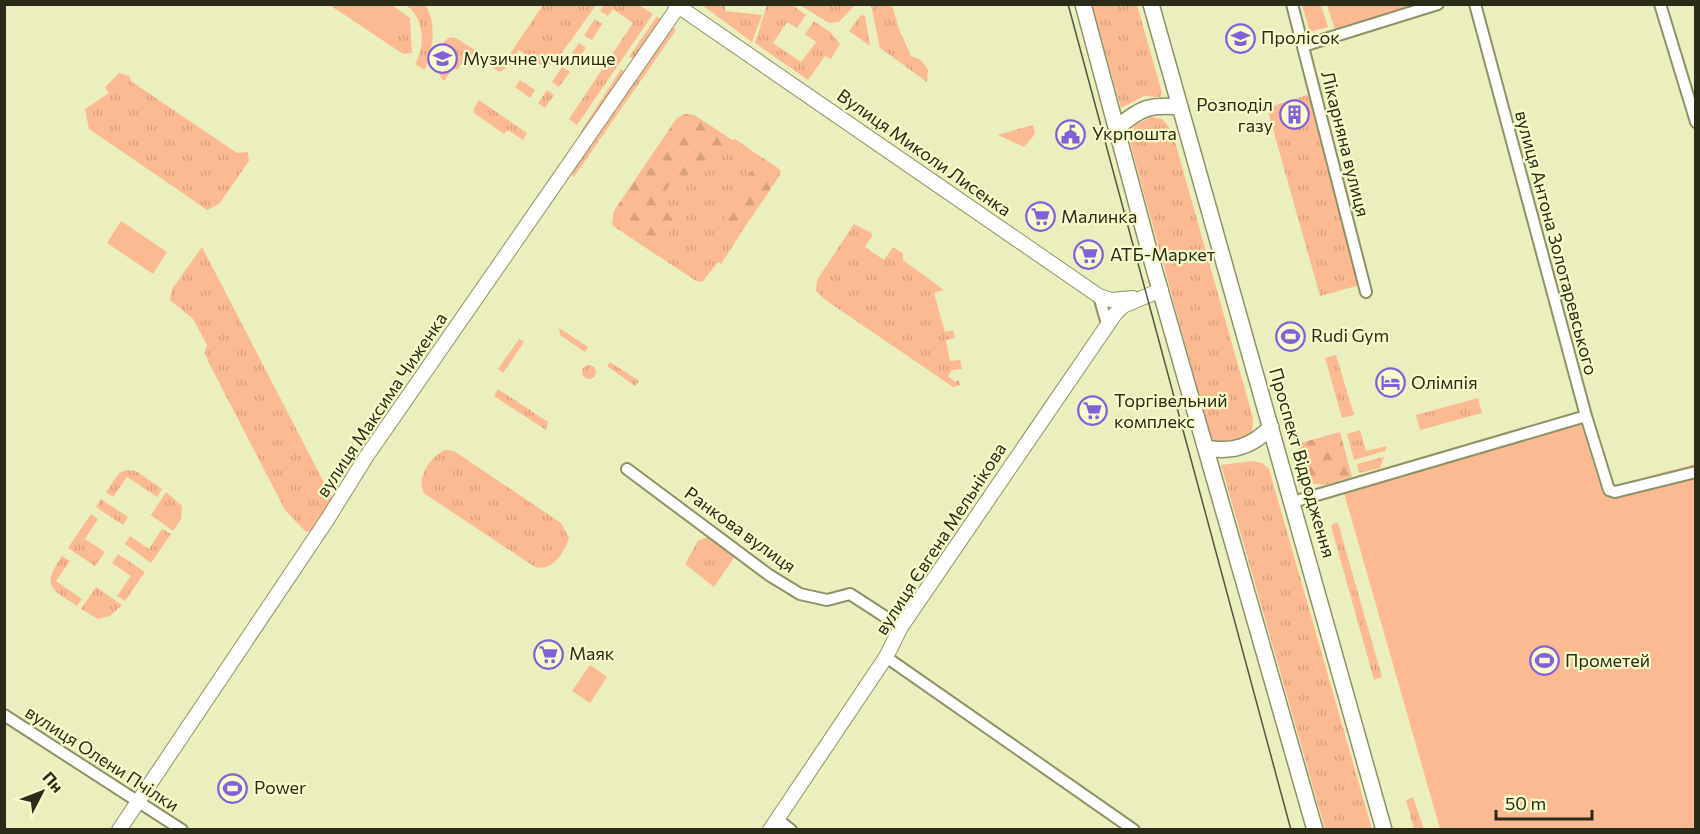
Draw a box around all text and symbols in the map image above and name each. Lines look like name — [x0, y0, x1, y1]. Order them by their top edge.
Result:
school or university icon: Пролісок — [1224, 22, 1256, 54]
place label: Пролісок — [1261, 26, 1340, 48]
school or university icon: Музичне училище — [426, 43, 458, 75]
place label: Музичне училище — [463, 47, 615, 69]
street label: Лікарняна вулиця — [1317, 69, 1375, 219]
street label: Вулиця Миколи Лисенка — [833, 84, 1016, 221]
place label: Розподіл газу — [1196, 93, 1273, 136]
building icon: Розподіл газу — [1278, 99, 1310, 131]
street label: вулиця Антона Золотаревського — [1511, 108, 1603, 377]
public building icon: Укрпошта — [1055, 118, 1087, 150]
place label: Укрпошта — [1092, 122, 1177, 144]
supermarket icon: Малинка — [1024, 201, 1056, 233]
place label: Малинка — [1061, 205, 1137, 227]
supermarket icon: АТБ-Маркет — [1073, 239, 1105, 271]
place label: АТБ-Маркет — [1110, 243, 1216, 265]
street label: вулиця Максима Чиженка — [311, 308, 451, 501]
sports icon: Rudi Gym — [1274, 320, 1306, 352]
place label: Rudi Gym — [1311, 324, 1389, 346]
street label: Проспект Відродження — [1265, 365, 1341, 560]
hotel icon: Олімпія — [1374, 367, 1406, 399]
place label: Олімпія — [1411, 371, 1478, 393]
place label: Торгівельний комплекс — [1114, 389, 1228, 432]
supermarket icon: Торгівельний комплекс — [1077, 395, 1109, 427]
street label: вулиця Євгена Мельнікова — [870, 438, 1011, 639]
street label: Ранкова вулиця — [681, 481, 800, 577]
supermarket icon: Маяк — [532, 638, 564, 670]
place label: Маяк — [569, 642, 615, 664]
sports icon: Прометей — [1528, 645, 1560, 677]
place label: Прометей — [1565, 649, 1650, 671]
street label: вулиця Олени Пчілки — [22, 700, 183, 816]
north arrow — [12, 762, 72, 822]
text: Пн — [39, 767, 68, 796]
sports icon: Power — [217, 772, 249, 804]
place label: Power — [254, 776, 306, 798]
scale bar — [1496, 783, 1592, 821]
text: 50 m — [1505, 792, 1546, 814]

